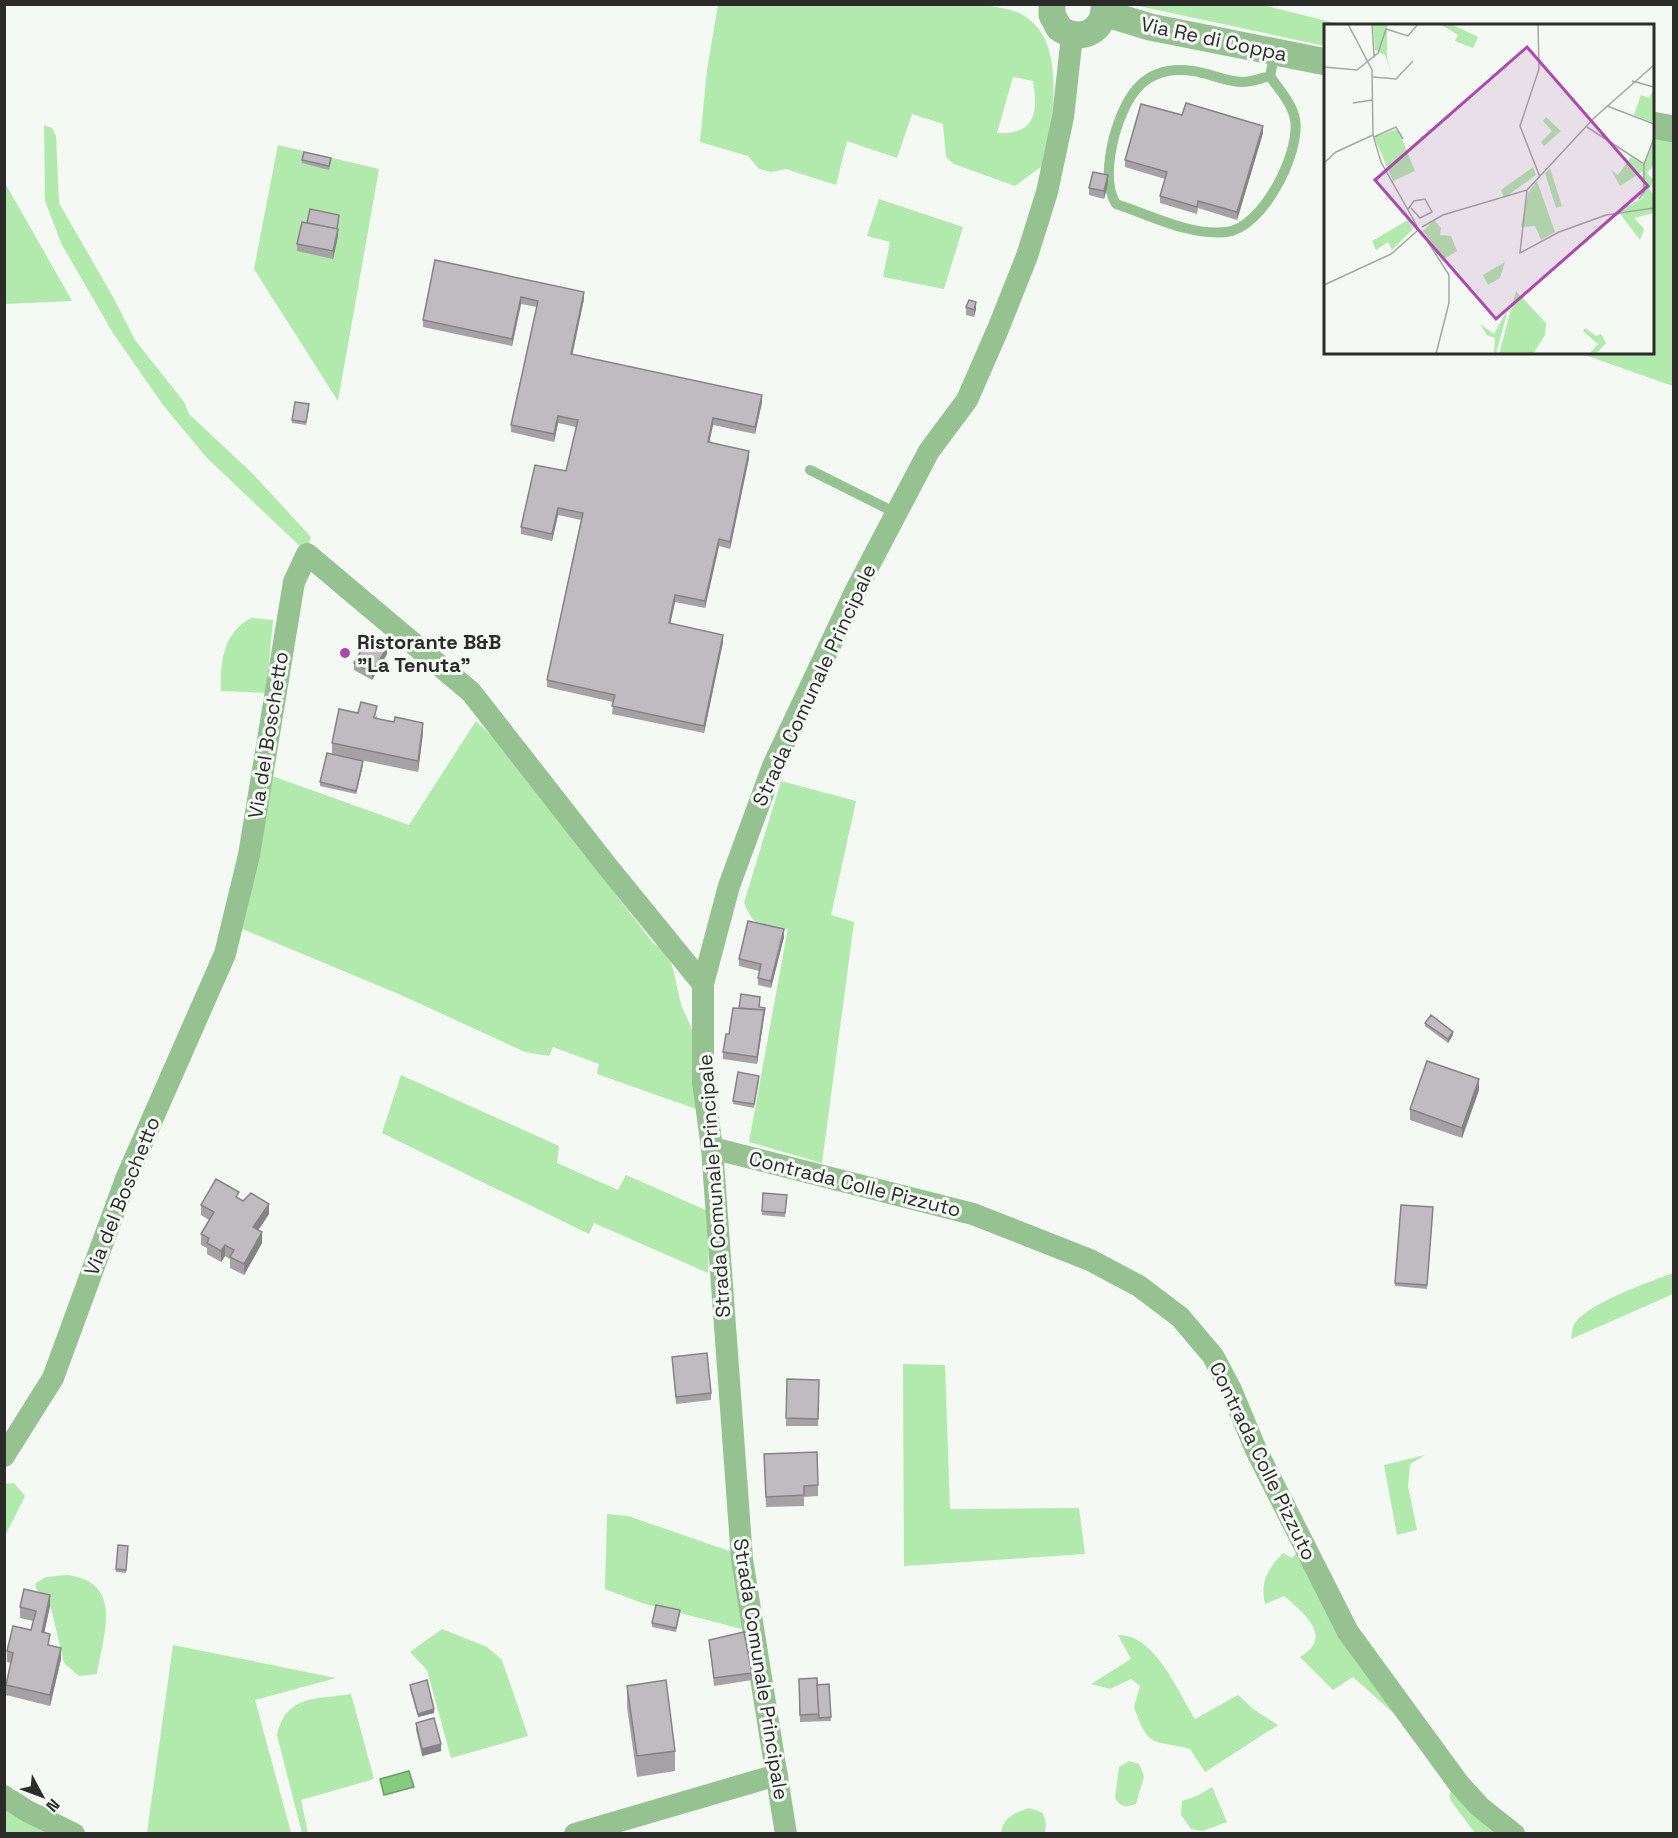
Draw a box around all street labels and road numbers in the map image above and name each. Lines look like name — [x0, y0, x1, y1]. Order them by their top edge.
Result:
street label: Via Re di Coppa — [1138, 11, 1290, 67]
street label: Strada Comunale Principale — [746, 560, 882, 810]
street label: Via del Boschetto — [242, 650, 294, 820]
street label: Strada Comunale Principale — [692, 1053, 736, 1319]
street label: Via del Boschetto — [78, 1113, 166, 1279]
street label: Contrada Colle Pizzuto — [746, 1145, 964, 1223]
street label: Contrada Colle Pizzuto — [1204, 1358, 1322, 1564]
street label: Strada Comunale Principale — [727, 1536, 795, 1802]

